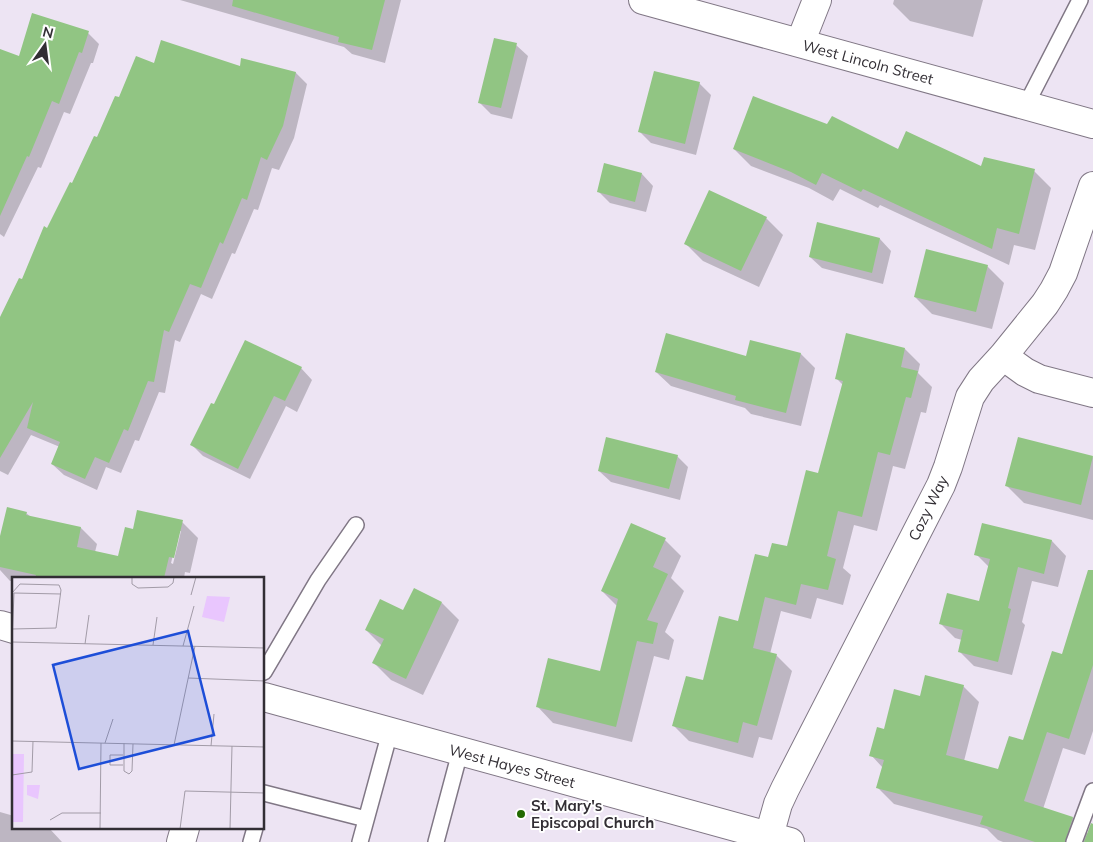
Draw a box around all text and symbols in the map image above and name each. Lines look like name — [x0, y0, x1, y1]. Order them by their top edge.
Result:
north arrow — [20, 20, 70, 70]
text: N — [41, 22, 55, 42]
street label: West Lincoln Street — [801, 35, 935, 89]
street label: Cozy Way — [904, 472, 952, 544]
inset map — [12, 577, 265, 830]
street label: West Hayes Street — [447, 740, 577, 792]
place label: St. Mary's Episcopal Church — [531, 796, 654, 832]
marker: St. Mary's Episcopal Church — [515, 808, 527, 820]

